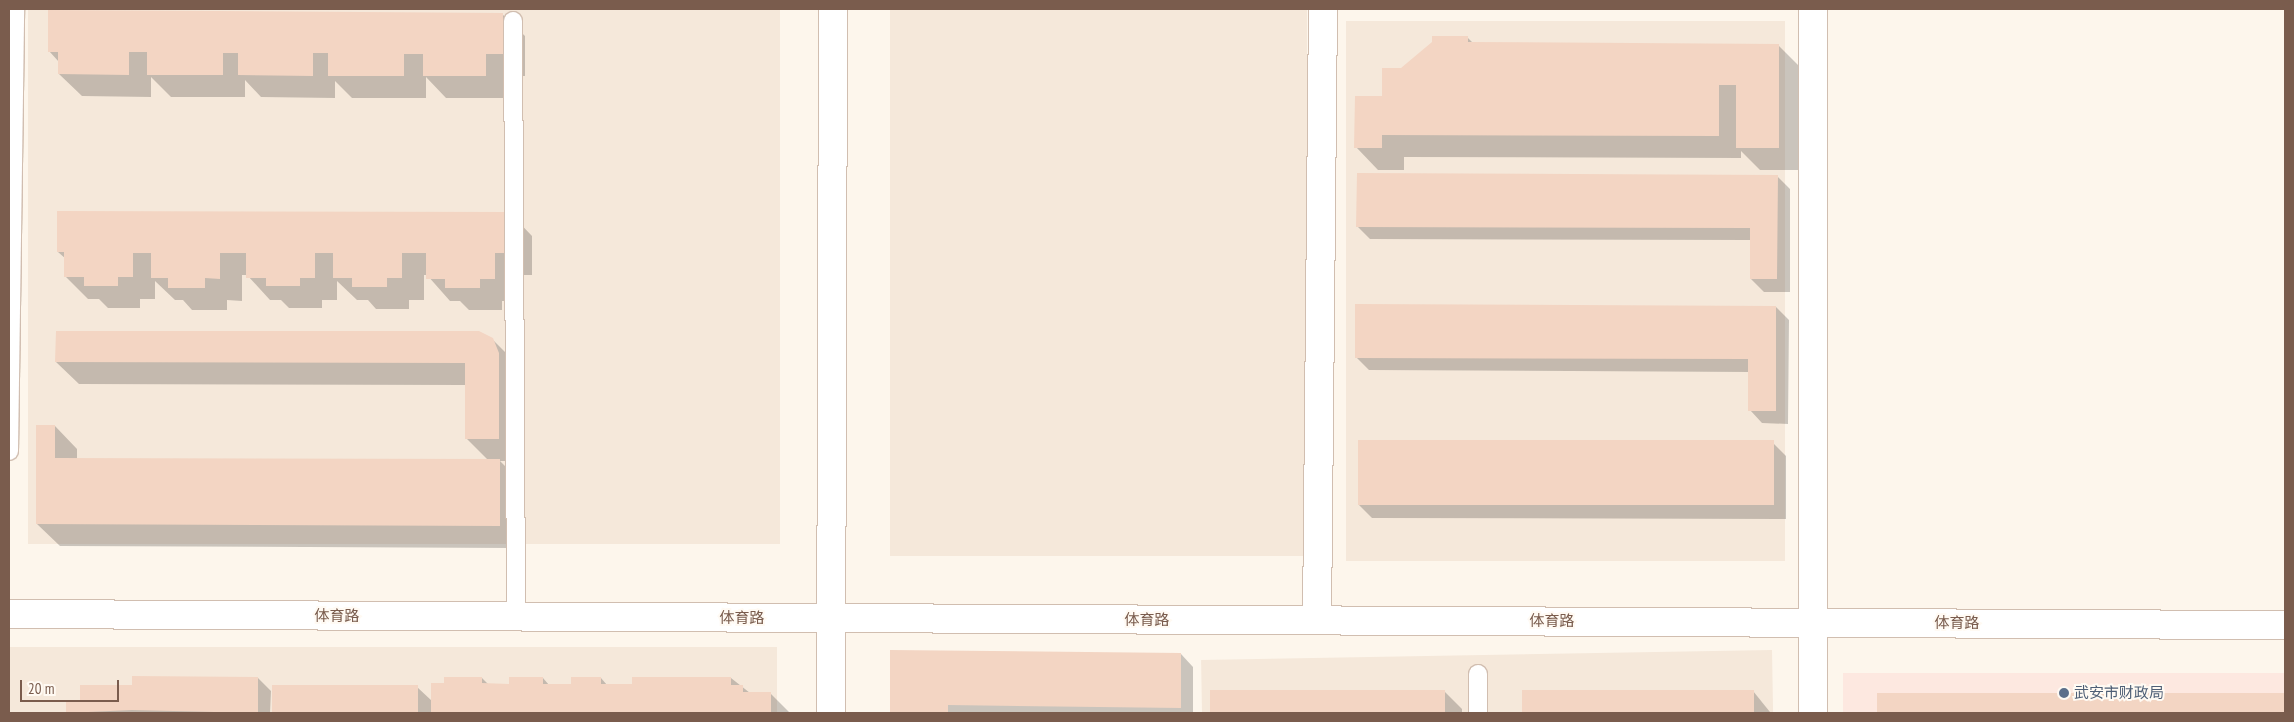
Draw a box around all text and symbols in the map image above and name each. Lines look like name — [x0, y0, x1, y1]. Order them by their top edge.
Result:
street label: 体育路 — [315, 607, 359, 625]
street label: 体育路 — [720, 609, 764, 627]
street label: 体育路 — [1125, 611, 1169, 629]
street label: 体育路 — [1530, 612, 1574, 630]
street label: 体育路 — [1935, 614, 1979, 632]
scale bar — [22, 670, 121, 702]
text: 20 m — [28, 679, 54, 698]
place label: 武安市财政局 — [2074, 684, 2164, 702]
marker: 武安市财政局 — [2058, 687, 2070, 699]

